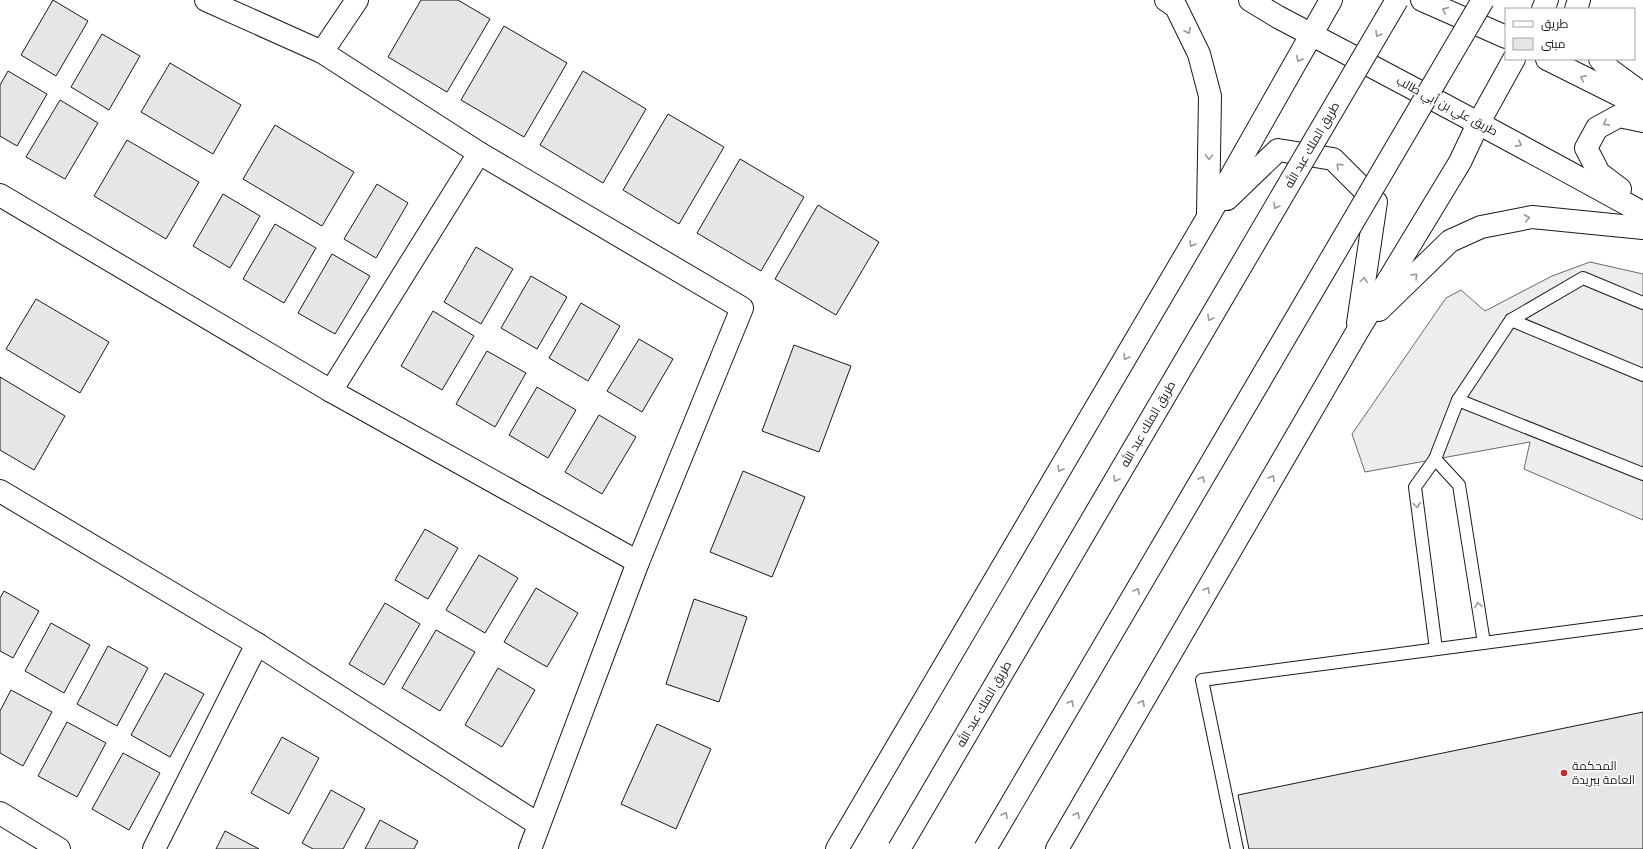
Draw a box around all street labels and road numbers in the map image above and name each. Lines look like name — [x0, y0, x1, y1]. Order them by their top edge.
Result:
street label: طريق علي بن أبي طالب — [1393, 72, 1501, 141]
street label: طريق الملك عبد الله — [1281, 99, 1344, 191]
street label: طريق الملك عبد الله — [1117, 378, 1180, 470]
street label: طريق الملك عبد الله — [953, 658, 1016, 750]

